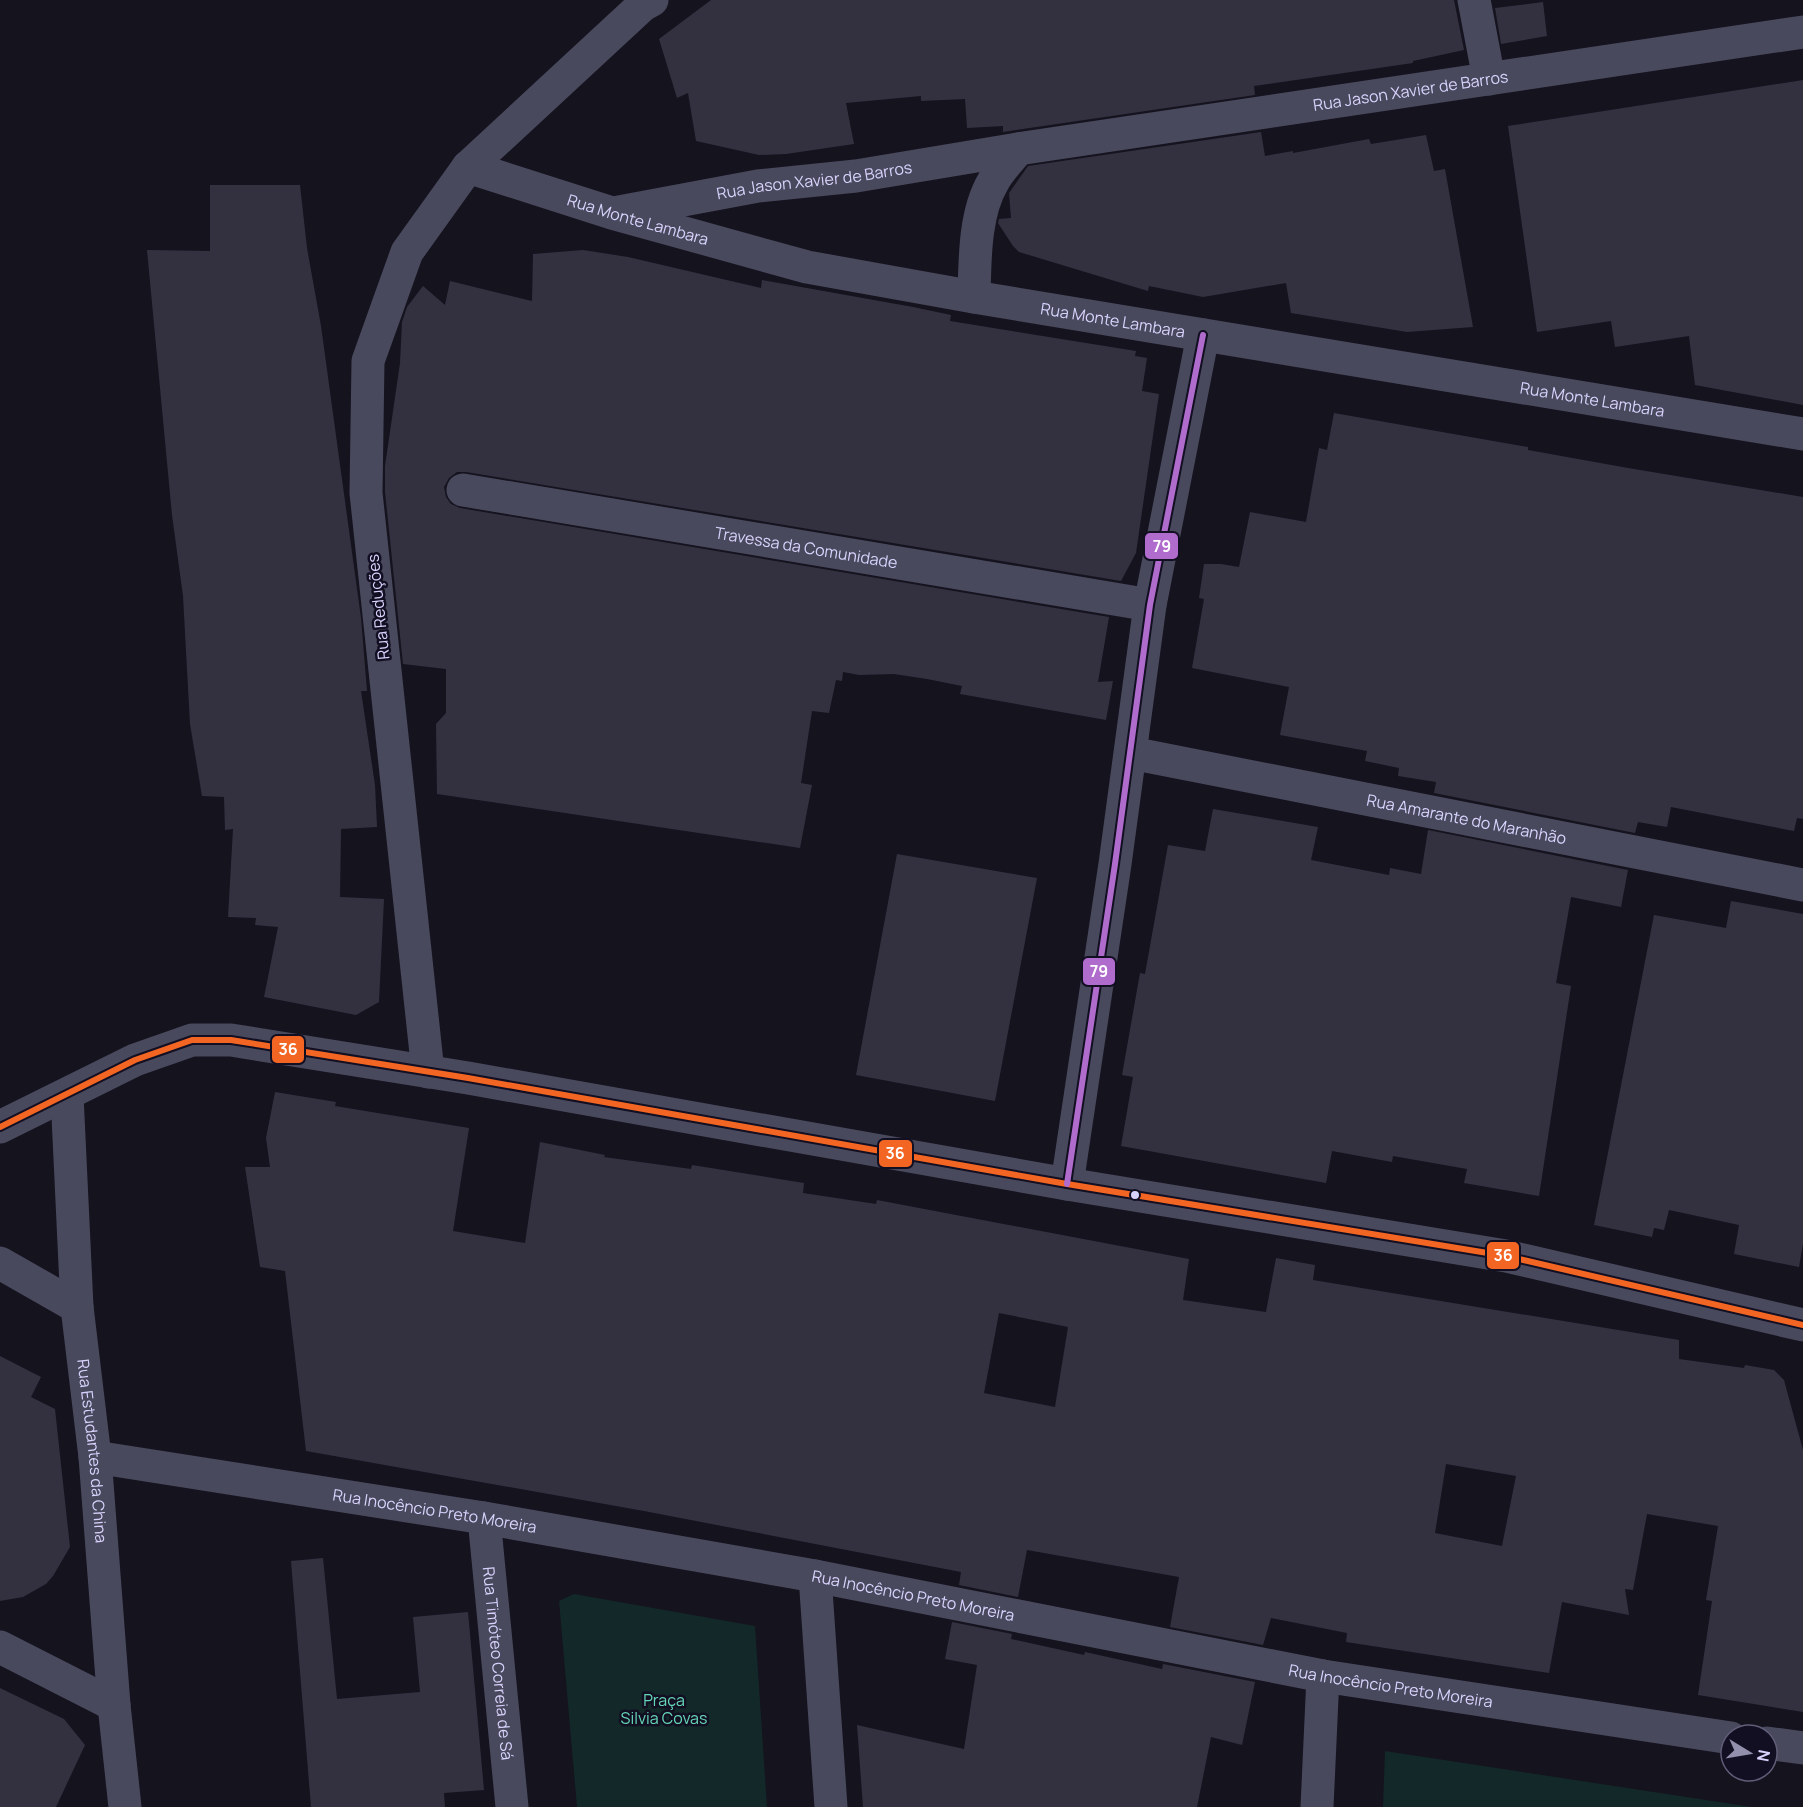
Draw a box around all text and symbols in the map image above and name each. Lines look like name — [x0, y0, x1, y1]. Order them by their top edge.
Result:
street label: Rua Jason Xavier de Barros — [1311, 65, 1510, 116]
street label: Rua Jason Xavier de Barros — [715, 156, 914, 205]
street label: Rua Monte Lambara — [565, 188, 711, 250]
street label: Rua Monte Lambara — [1039, 297, 1187, 343]
street label: Rua Monte Lambara — [1519, 376, 1666, 422]
street label: Travessa da Comunidade — [713, 521, 899, 574]
line badge: 79 — [1144, 532, 1179, 560]
text: 79 — [1153, 535, 1171, 557]
street label: Rua Reduções — [362, 553, 394, 661]
street label: Rua Amarante do Maranhão — [1365, 789, 1568, 849]
line badge: 79 — [1082, 957, 1116, 986]
text: 79 — [1090, 960, 1108, 982]
line badge: 36 — [271, 1035, 305, 1064]
text: 36 — [278, 1038, 298, 1060]
line badge: 36 — [878, 1139, 913, 1168]
text: 36 — [885, 1142, 905, 1164]
unlabelled marker — [1129, 1189, 1141, 1201]
line badge: 36 — [1486, 1241, 1520, 1270]
text: 36 — [1493, 1244, 1513, 1266]
street label: Rua Estudantes da China — [72, 1358, 113, 1544]
street label: Rua Inocêncio Preto Moreira — [331, 1483, 538, 1538]
street label: Rua Timóteo Correia de Sá — [478, 1565, 518, 1761]
street label: Rua Inocêncio Preto Moreira — [810, 1565, 1017, 1626]
street label: Rua Inocêncio Preto Moreira — [1287, 1659, 1494, 1713]
park label: Praça Silvia Covas — [621, 1689, 707, 1729]
north arrow — [1719, 1723, 1779, 1783]
text: N — [1752, 1748, 1776, 1764]

